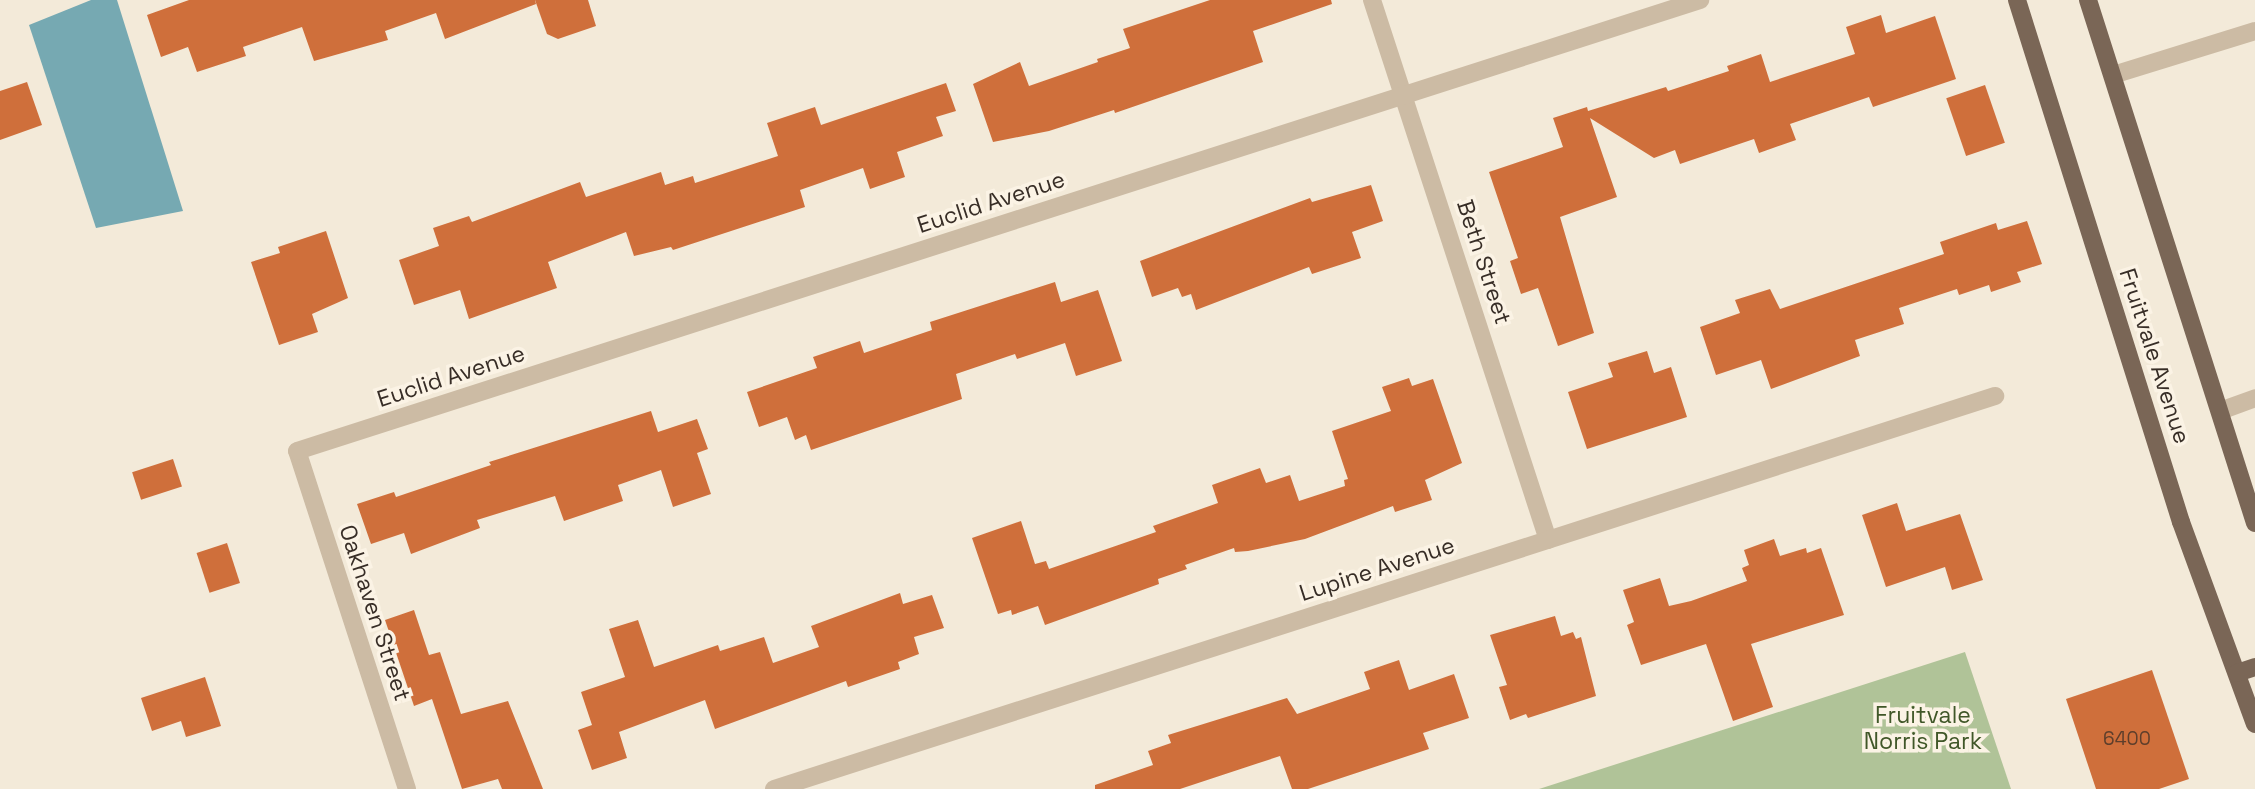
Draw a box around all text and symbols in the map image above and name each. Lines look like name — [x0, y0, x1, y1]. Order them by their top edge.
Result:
street label: Euclid Avenue — [914, 165, 1068, 239]
street label: Beth Street — [1451, 196, 1517, 328]
street label: Fruitvale Avenue — [2114, 265, 2196, 447]
street label: Euclid Avenue — [374, 339, 528, 413]
street label: Oakhaven Street — [334, 521, 416, 705]
street label: Lupine Avenue — [1296, 531, 1458, 607]
park label: Fruitvale Norris Park — [1864, 701, 1982, 755]
house number: 6400 — [2103, 728, 2151, 750]

